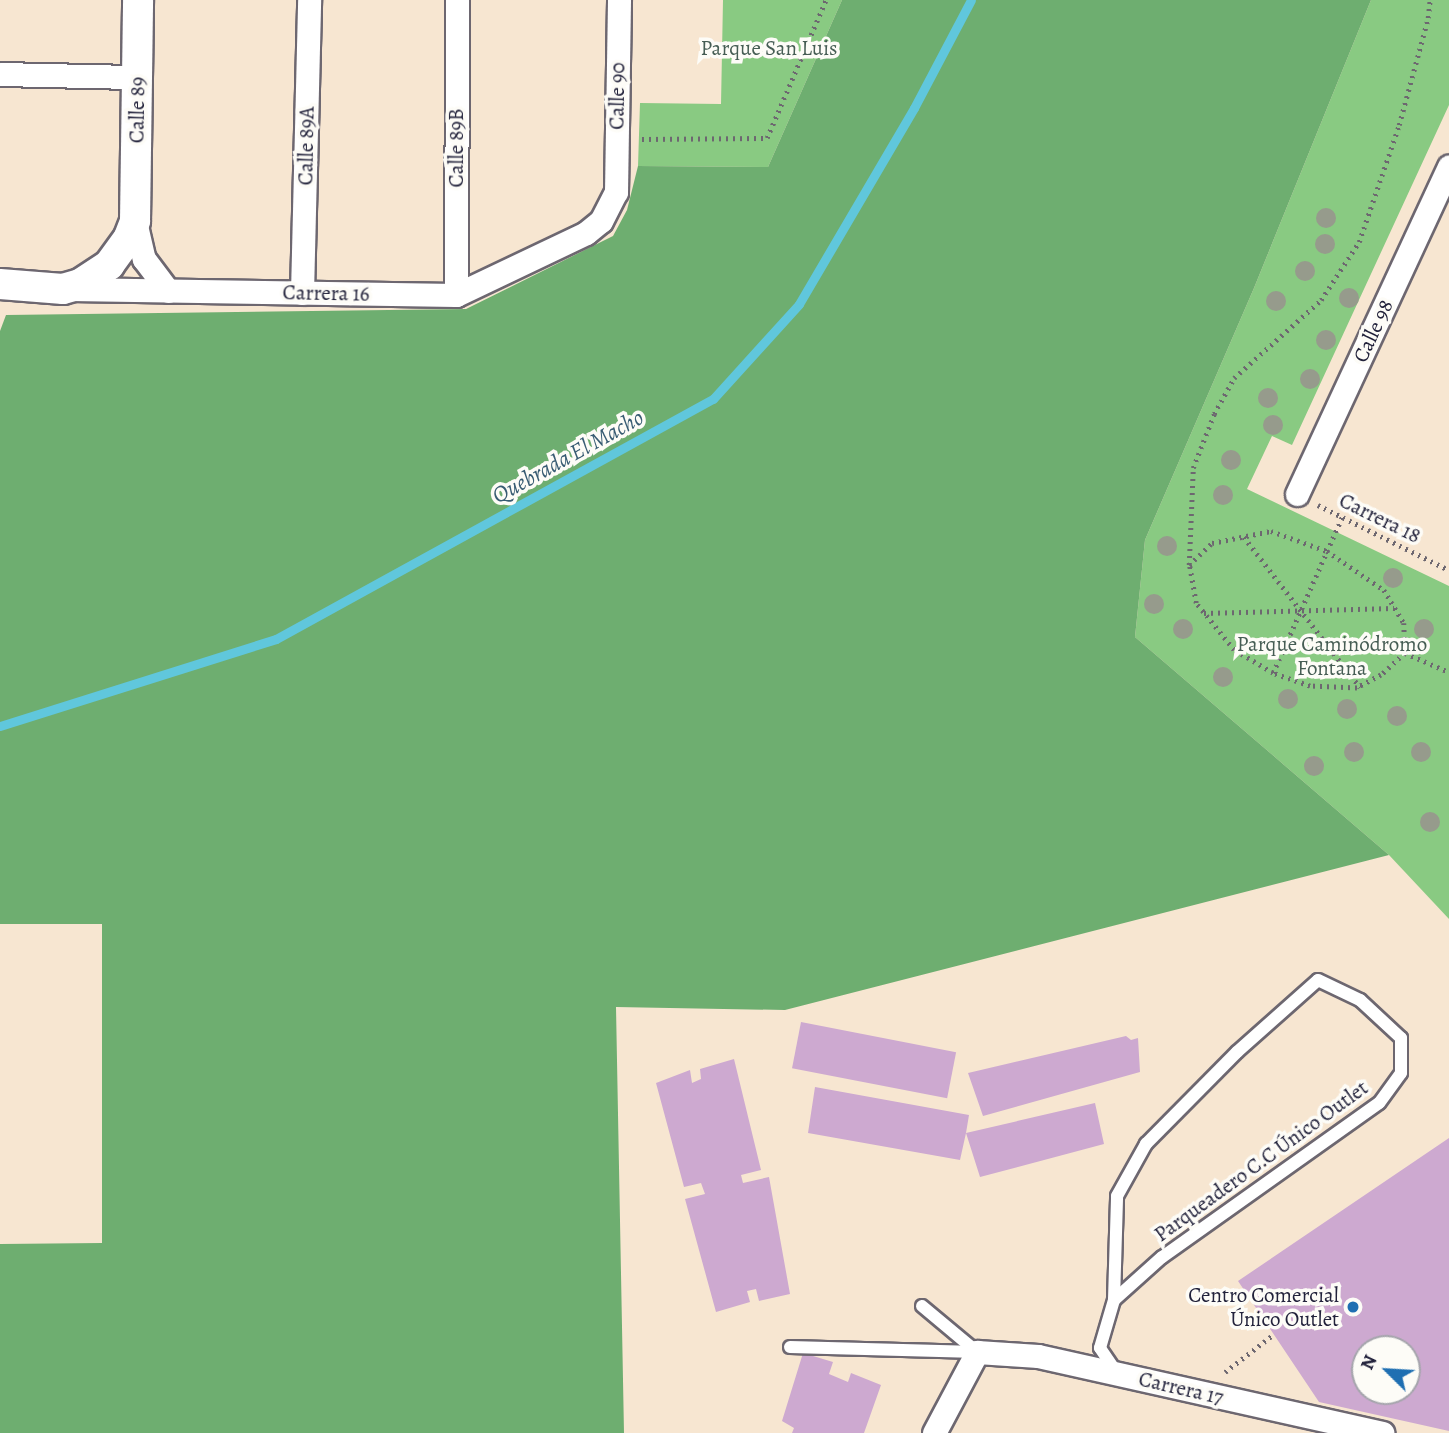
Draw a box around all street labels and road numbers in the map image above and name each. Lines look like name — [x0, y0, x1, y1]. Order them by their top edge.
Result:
street label: Calle 90 — [604, 62, 630, 130]
street label: Calle 89 — [124, 77, 150, 143]
street label: Calle 89A — [293, 106, 319, 186]
street label: Calle 89B — [443, 108, 469, 188]
street label: Carrera 16 — [282, 280, 370, 306]
street label: Calle 98 — [1348, 296, 1398, 366]
street label: Carrera 18 — [1335, 488, 1425, 548]
street label: Parqueadero C.C Único Outlet — [1149, 1075, 1373, 1247]
street label: Carrera 17 — [1136, 1366, 1226, 1410]

